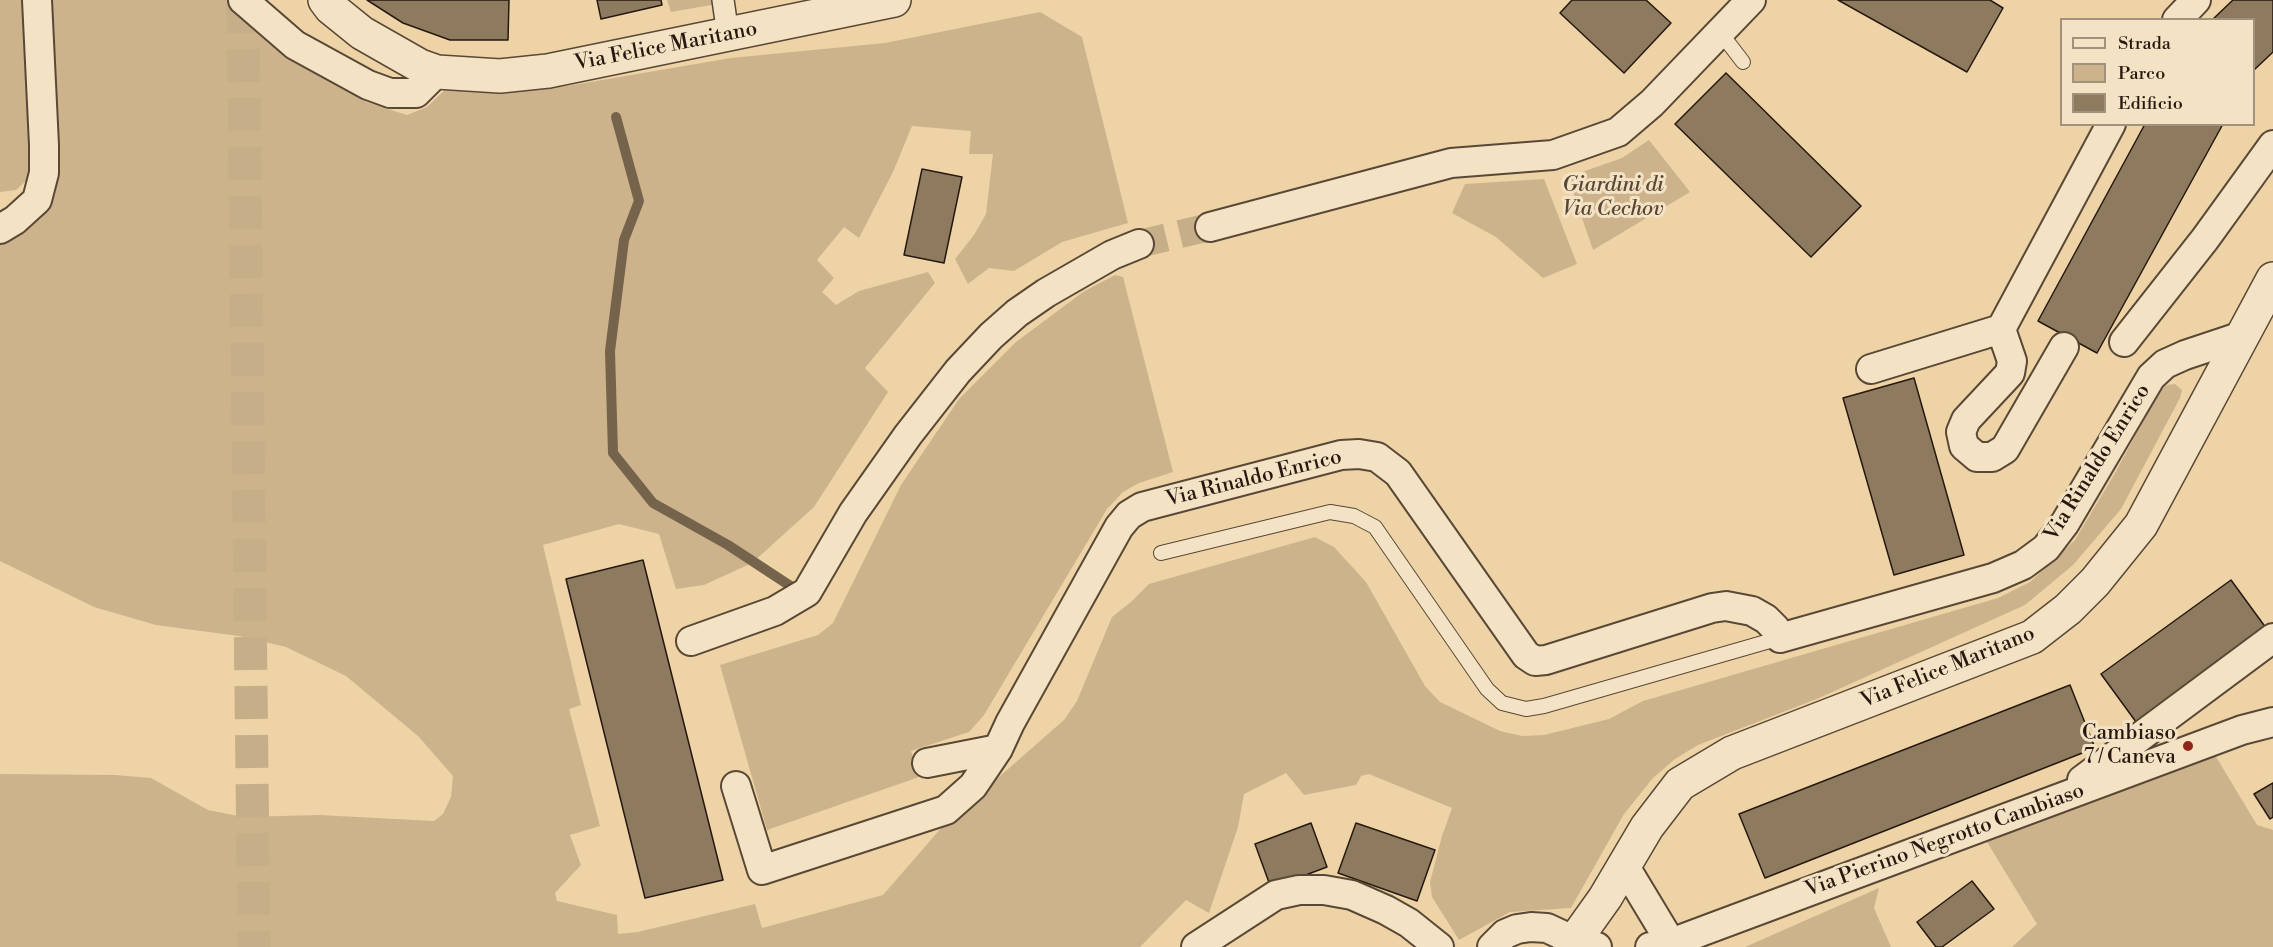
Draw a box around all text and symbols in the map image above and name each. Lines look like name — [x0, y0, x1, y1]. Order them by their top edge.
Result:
street label: Via Felice Maritano — [573, 17, 759, 77]
legend — [2060, 18, 2255, 126]
text: Strada — [2118, 32, 2171, 55]
text: Parco — [2118, 62, 2165, 85]
text: Edificio — [2118, 92, 2183, 115]
park label: Giardini di Via Cechov — [1562, 173, 1664, 223]
street label: Via Rinaldo Enrico — [2040, 380, 2156, 546]
street label: Via Rinaldo Enrico — [1163, 445, 1345, 513]
street label: Via Felice Maritano — [1857, 622, 2039, 714]
place label: Cambiaso 7 / Caneva — [2082, 721, 2176, 771]
marker: Cambiaso 7 / Caneva — [2181, 739, 2195, 753]
street label: Via Pierino Negrotto Cambiaso — [1802, 779, 2088, 903]

